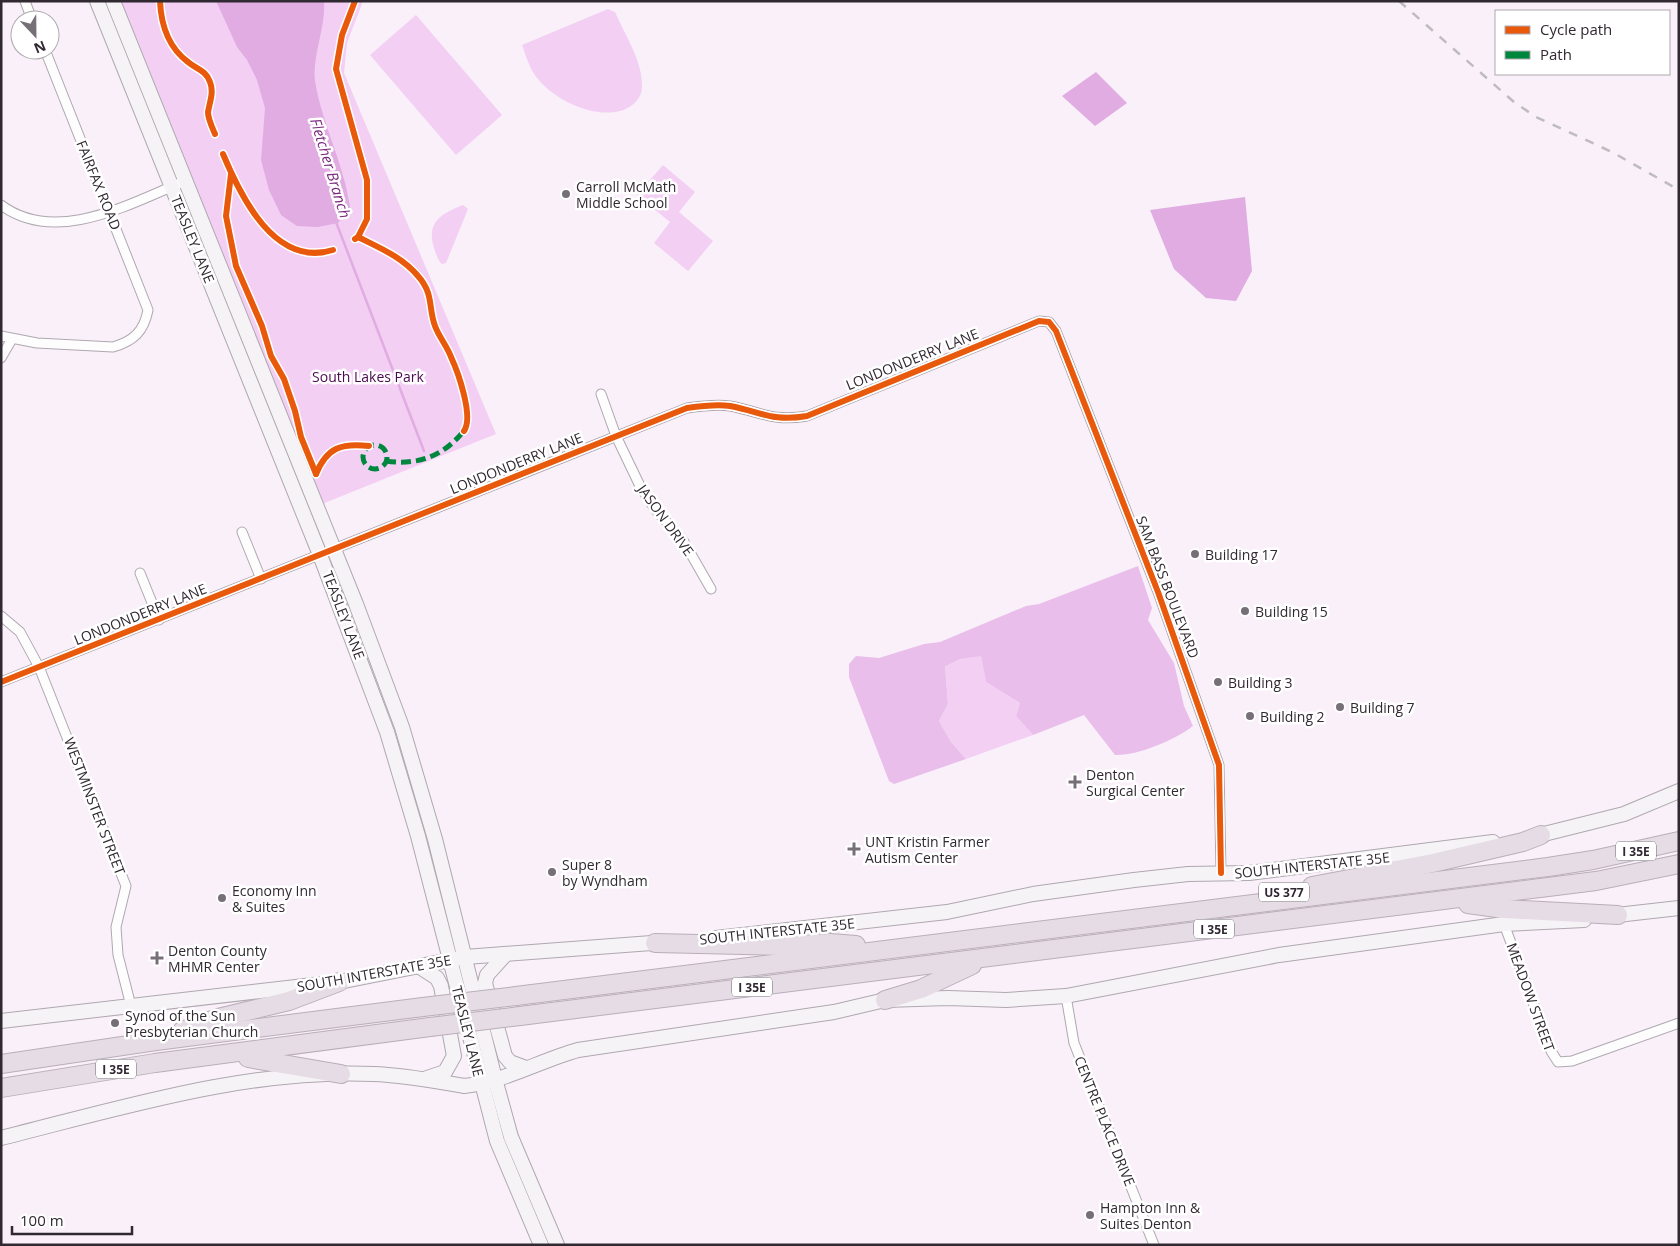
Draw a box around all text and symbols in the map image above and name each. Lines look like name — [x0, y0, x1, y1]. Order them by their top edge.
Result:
north arrow — [10, 10, 60, 60]
legend — [1495, 10, 1670, 75]
text: Cycle path — [1540, 19, 1612, 39]
text: N — [31, 37, 49, 58]
text: Path — [1540, 44, 1572, 64]
water label: Fletcher Branch — [306, 116, 356, 220]
street label: FAIRFAX ROAD — [72, 137, 126, 233]
place label: Carroll McMath Middle School — [576, 177, 676, 212]
marker: Carroll McMath Middle School — [560, 188, 572, 200]
street label: TEASLEY LANE — [167, 192, 219, 286]
street label: LONDONDERRY LANE — [843, 324, 981, 394]
park label: South Lakes Park — [312, 367, 425, 386]
street label: LONDONDERRY LANE — [447, 428, 585, 498]
street label: JASON DRIVE — [632, 479, 698, 560]
street label: SAM BASS BOULEVARD — [1132, 513, 1204, 661]
place label: Building 17 — [1205, 545, 1278, 564]
marker: Building 17 — [1189, 548, 1201, 560]
street label: TEASLEY LANE — [318, 568, 370, 662]
street label: LONDONDERRY LANE — [71, 579, 209, 649]
place label: Building 15 — [1255, 602, 1328, 621]
marker: Building 15 — [1239, 605, 1251, 617]
place label: Building 3 — [1228, 673, 1293, 692]
marker: Building 3 — [1212, 676, 1224, 688]
place label: Building 7 — [1350, 698, 1415, 717]
marker: Building 7 — [1334, 701, 1346, 713]
place label: Building 2 — [1260, 707, 1325, 726]
marker: Building 2 — [1244, 710, 1256, 722]
street label: WESTMINSTER STREET — [60, 734, 130, 878]
place label: Denton Surgical Center — [1086, 765, 1185, 800]
marker: Denton Surgical Center — [1068, 775, 1082, 789]
place label: UNT Kristin Farmer Autism Center — [865, 832, 990, 867]
road number: I 35E — [1616, 841, 1656, 860]
marker: UNT Kristin Farmer Autism Center — [847, 842, 861, 856]
street label: SOUTH INTERSTATE 35E — [1233, 847, 1391, 883]
place label: Super 8 by Wyndham — [562, 855, 648, 890]
marker: Super 8 by Wyndham — [546, 866, 558, 878]
place label: Economy Inn & Suites — [232, 881, 317, 916]
road number: US 377 — [1259, 882, 1309, 902]
marker: Economy Inn & Suites — [216, 892, 228, 904]
street label: SOUTH INTERSTATE 35E — [698, 913, 856, 949]
road number: I 35E — [1194, 920, 1234, 939]
street label: MEADOW STREET — [1503, 940, 1560, 1054]
place label: Denton County MHMR Center — [168, 941, 268, 976]
street label: SOUTH INTERSTATE 35E — [295, 950, 453, 996]
marker: Denton County MHMR Center — [150, 951, 164, 965]
road number: I 35E — [732, 978, 772, 996]
street label: TEASLEY LANE — [448, 984, 488, 1078]
place label: Synod of the Sun Presbyterian Church — [125, 1006, 258, 1041]
marker: Synod of the Sun Presbyterian Church — [109, 1017, 121, 1029]
street label: CENTRE PLACE DRIVE — [1070, 1053, 1140, 1189]
road number: I 35E — [96, 1060, 136, 1078]
place label: Hampton Inn & Suites Denton — [1100, 1198, 1201, 1233]
scale bar — [12, 1204, 132, 1236]
marker: Hampton Inn & Suites Denton — [1084, 1209, 1096, 1221]
text: 100 m — [20, 1210, 64, 1230]

